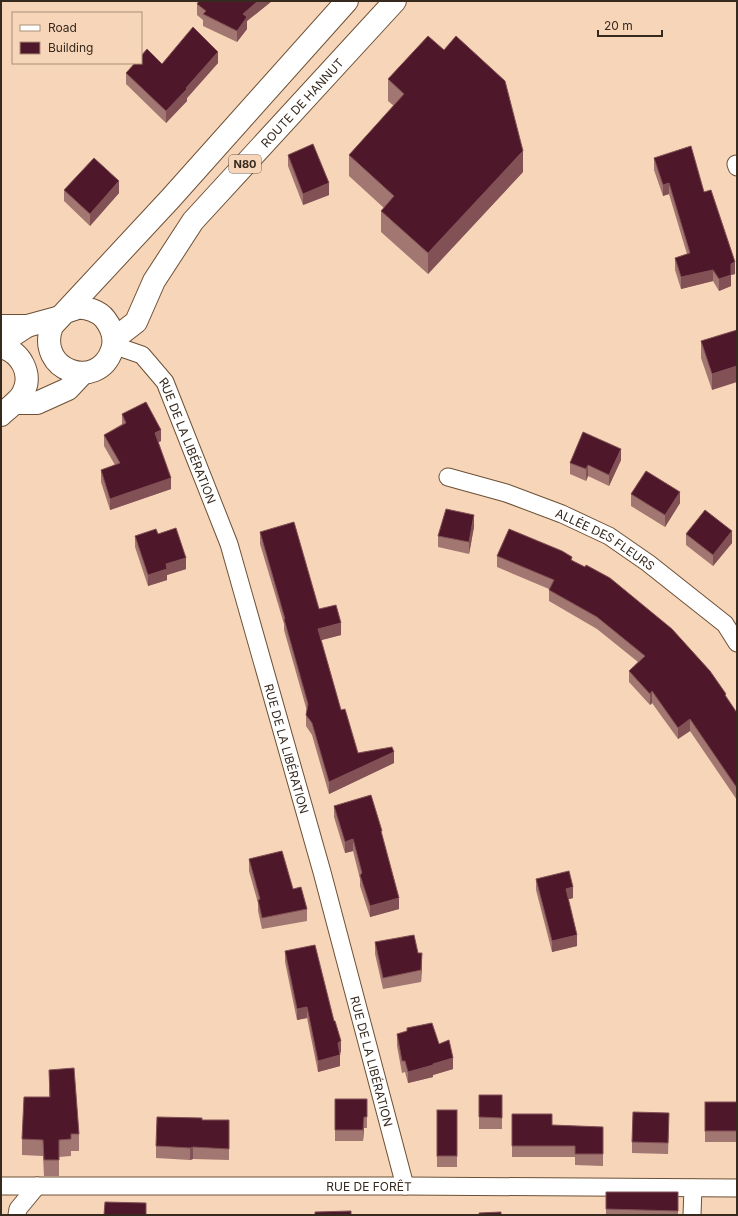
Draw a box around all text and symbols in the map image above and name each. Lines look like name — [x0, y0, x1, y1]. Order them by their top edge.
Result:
legend — [12, 12, 142, 64]
scale bar — [598, 12, 662, 38]
text: 20 m — [604, 18, 633, 33]
text: Road — [48, 20, 77, 35]
text: Building — [48, 40, 93, 55]
street label: ROUTE DE HANNUT — [257, 55, 347, 150]
road number: N80 — [229, 155, 261, 173]
street label: RUE DE LA LIBÉRATION — [157, 374, 220, 506]
street label: ALLÉE DES FLEURS — [554, 505, 658, 573]
street label: RUE DE LA LIBÉRATION — [261, 682, 313, 815]
street label: RUE DE LA LIBÉRATION — [348, 994, 396, 1128]
street label: RUE DE FORÊT — [326, 1178, 412, 1194]

